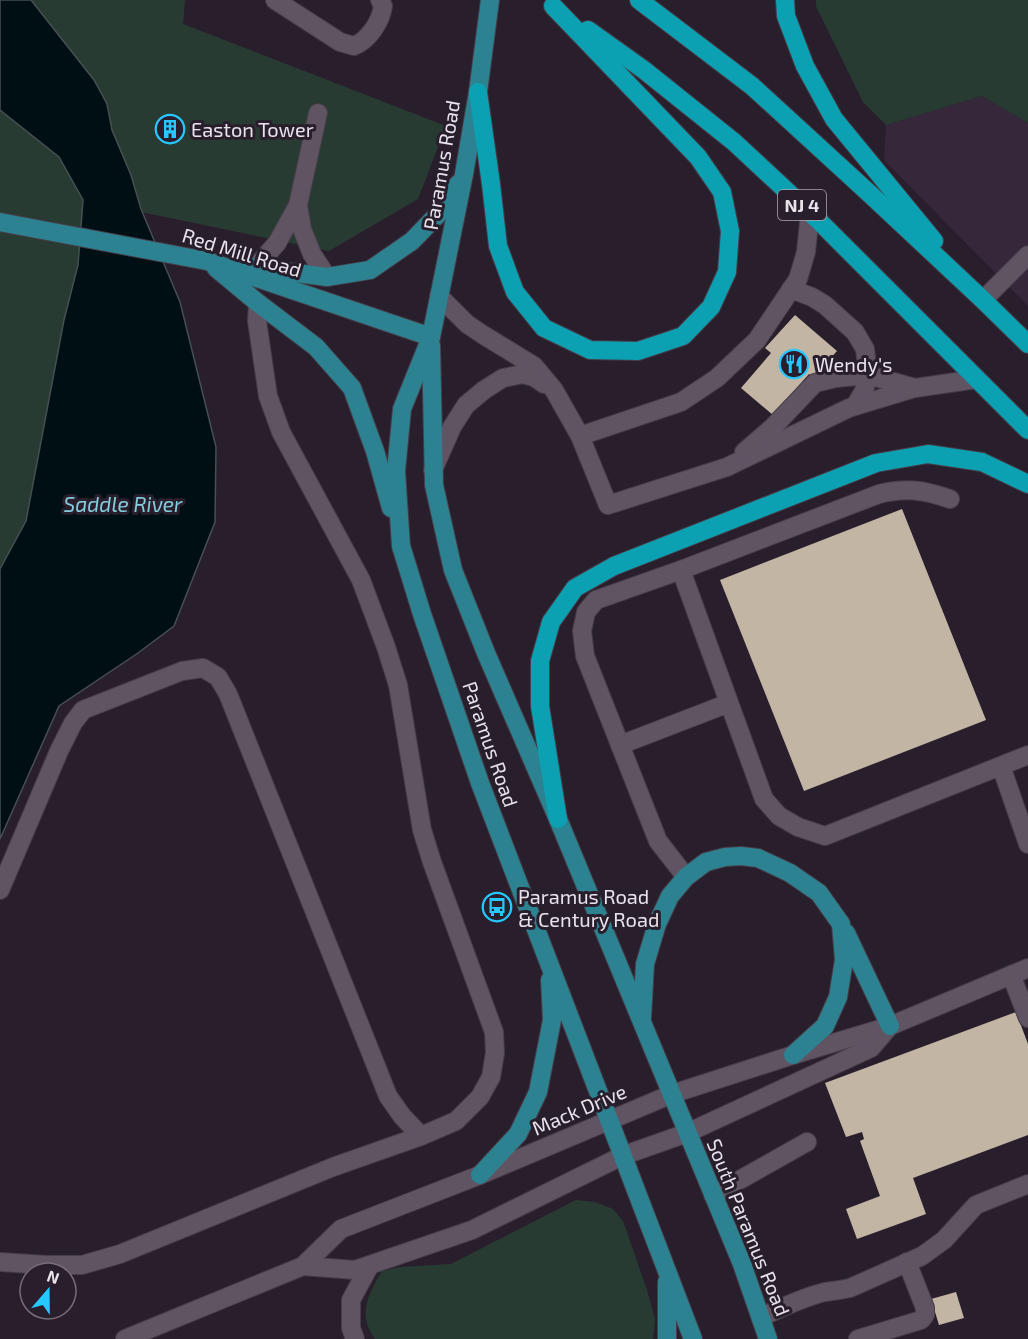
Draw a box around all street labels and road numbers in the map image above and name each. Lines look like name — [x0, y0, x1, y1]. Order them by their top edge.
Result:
street label: Paramus Road — [418, 98, 464, 232]
road number: NJ 4 — [778, 190, 826, 220]
street label: Red Mill Road — [180, 222, 304, 282]
street label: Paramus Road — [458, 678, 524, 810]
street label: Mack Drive — [528, 1078, 630, 1140]
street label: South Paramus Road — [702, 1135, 796, 1319]

